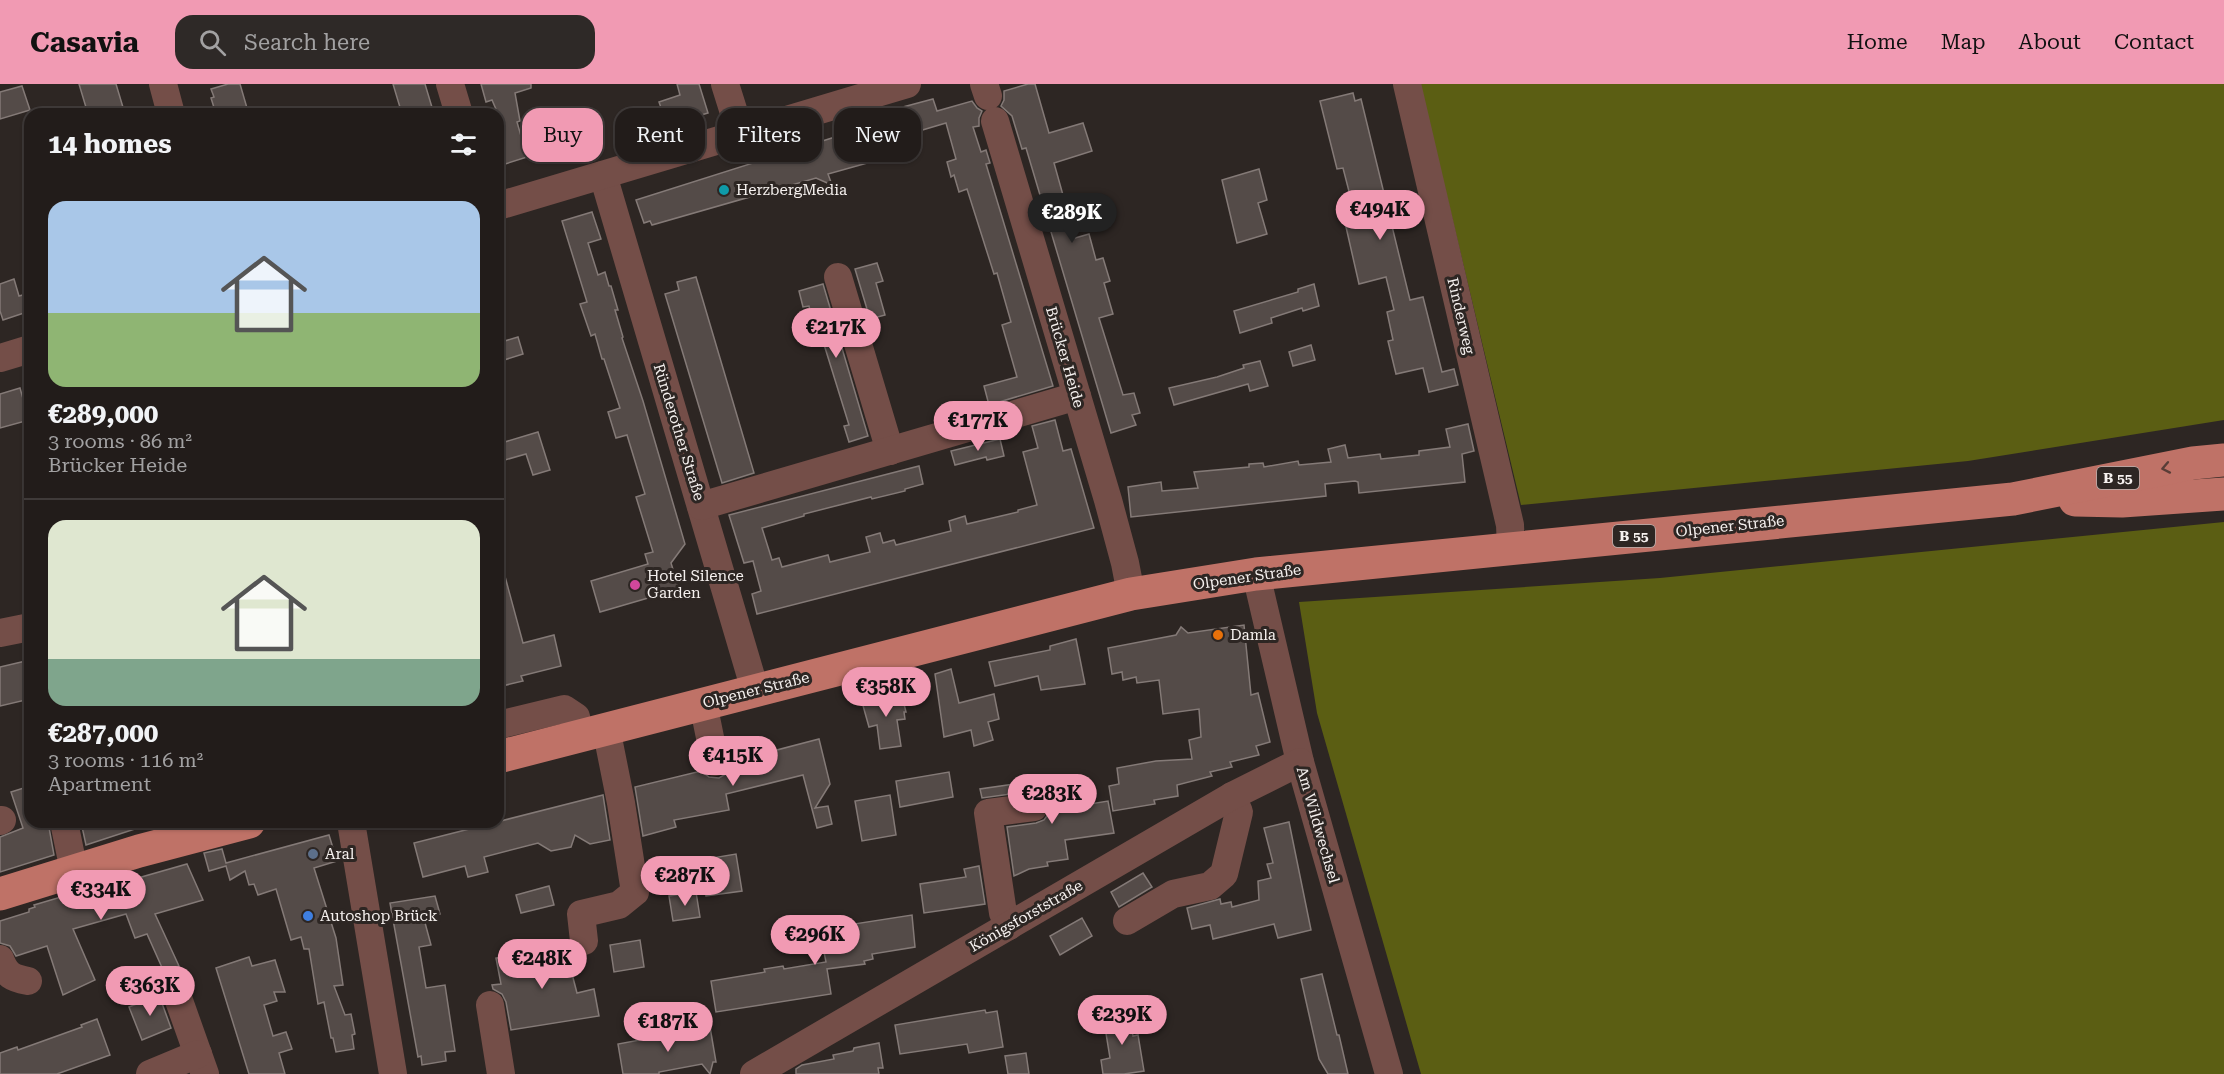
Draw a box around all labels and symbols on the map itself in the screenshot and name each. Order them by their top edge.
place label: HerzbergMedia [736,181,847,199]
marker: HerzbergMedia [717,183,731,197]
pin: €494K [1338,190,1422,241]
pin: €289K [1030,193,1114,244]
street label: Rinderweg [1443,276,1479,356]
street label: Brücker Heide [1042,304,1088,410]
pin: €217K [794,308,878,359]
street label: Ründerother Straße [650,361,708,503]
pin: €177K [936,401,1020,452]
one-way arrow [2162,461,2172,474]
road number: B 55 [2097,467,2139,489]
street label: Olpener Straße [1675,511,1785,541]
road number: B 55 [1613,525,1655,547]
street label: Olpener Straße [1192,560,1302,594]
place label: Hotel Silence Garden [647,567,744,602]
marker: Hotel Silence Garden [628,578,642,592]
place label: Damla [1230,626,1276,644]
marker: Damla [1211,628,1225,642]
pin: €358K [844,667,928,718]
street label: Olpener Straße [701,668,811,712]
pin: €415K [691,736,775,787]
street label: Am Wildwechsel [1293,765,1343,886]
pin: €283K [1010,774,1094,825]
place label: Aral [325,845,355,863]
marker: Aral [306,847,320,861]
pin: €287K [643,856,727,907]
pin: €334K [59,870,143,921]
street label: Königsforststraße [966,876,1086,956]
place label: Autoshop Brück [320,907,438,925]
marker: Autoshop Brück [301,909,315,923]
pin: €296K [773,915,857,966]
pin: €248K [500,939,584,990]
pin: €363K [108,966,192,1017]
pin: €239K [1080,995,1164,1046]
pin: €187K [626,1002,710,1053]

